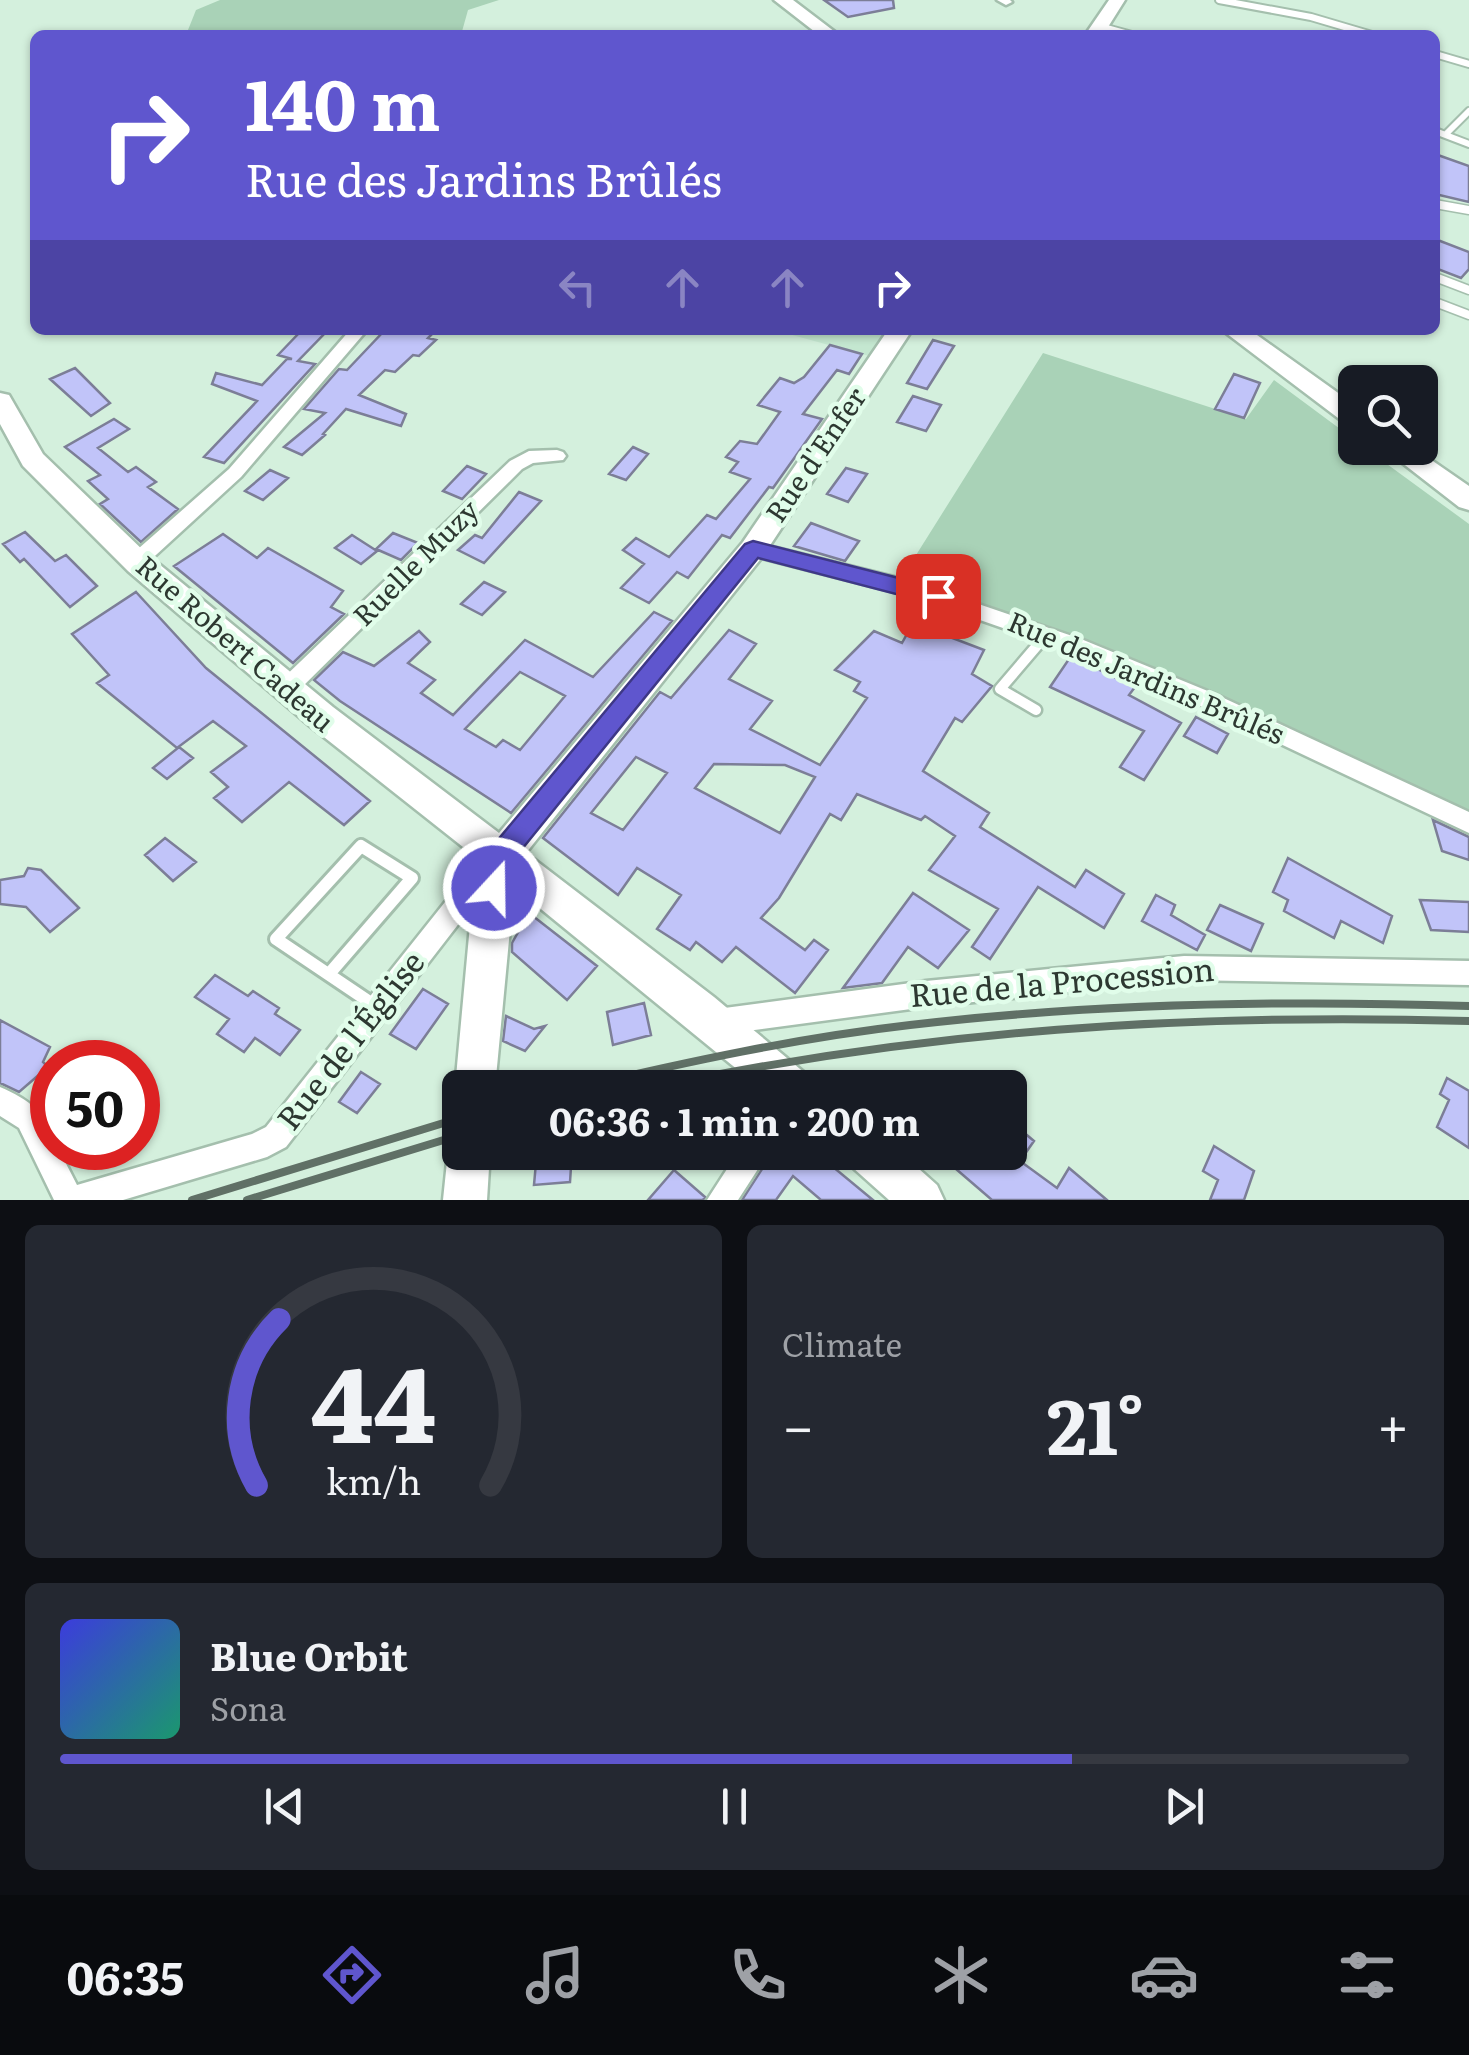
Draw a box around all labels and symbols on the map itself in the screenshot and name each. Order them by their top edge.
street label: Rue d'Enfer [754,377,876,530]
street label: Ruelle Muzy [342,488,488,634]
street label: Rue Robert Cadeau [128,544,345,741]
pin [896,554,981,639]
street label: Rue des Jardins Brûlés [1002,599,1292,753]
position arrow [442,836,546,940]
street label: Rue de l'Église [263,939,434,1139]
street label: Rue de la Procession [907,943,1216,1017]
speed limit sign: 50 [30,1040,160,1170]

